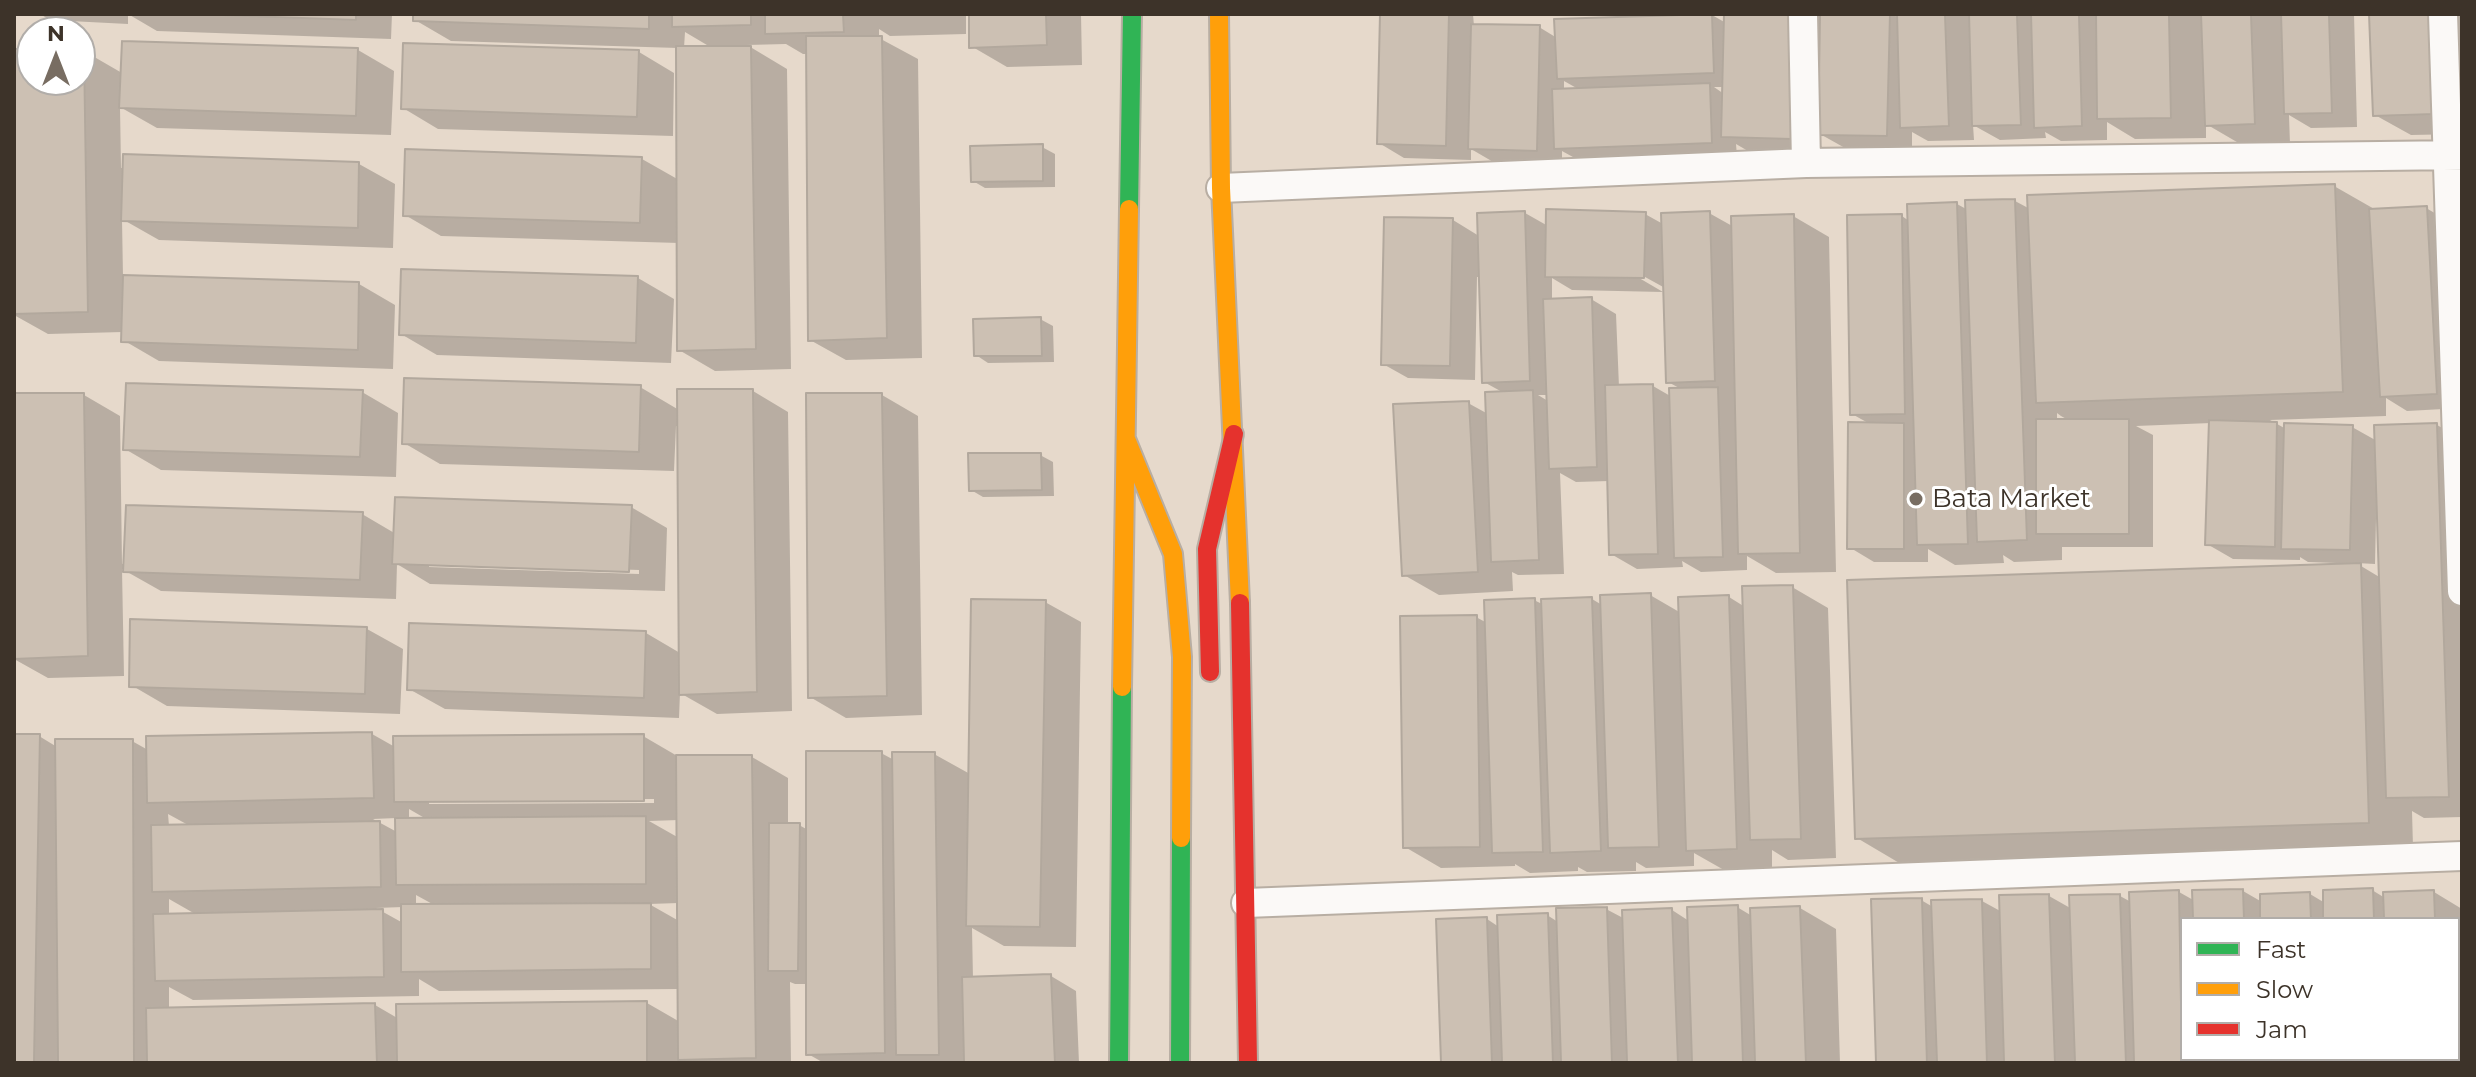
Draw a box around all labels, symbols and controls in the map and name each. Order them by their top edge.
north arrow [16,16,96,96]
text: N [47,20,65,47]
place label: Bata Market [1932,483,2091,515]
marker: Bata Market [1907,490,1925,508]
legend [2180,917,2460,1061]
text: Fast [2256,935,2306,964]
text: Slow [2256,975,2313,1004]
text: Jam [2256,1015,2308,1044]

